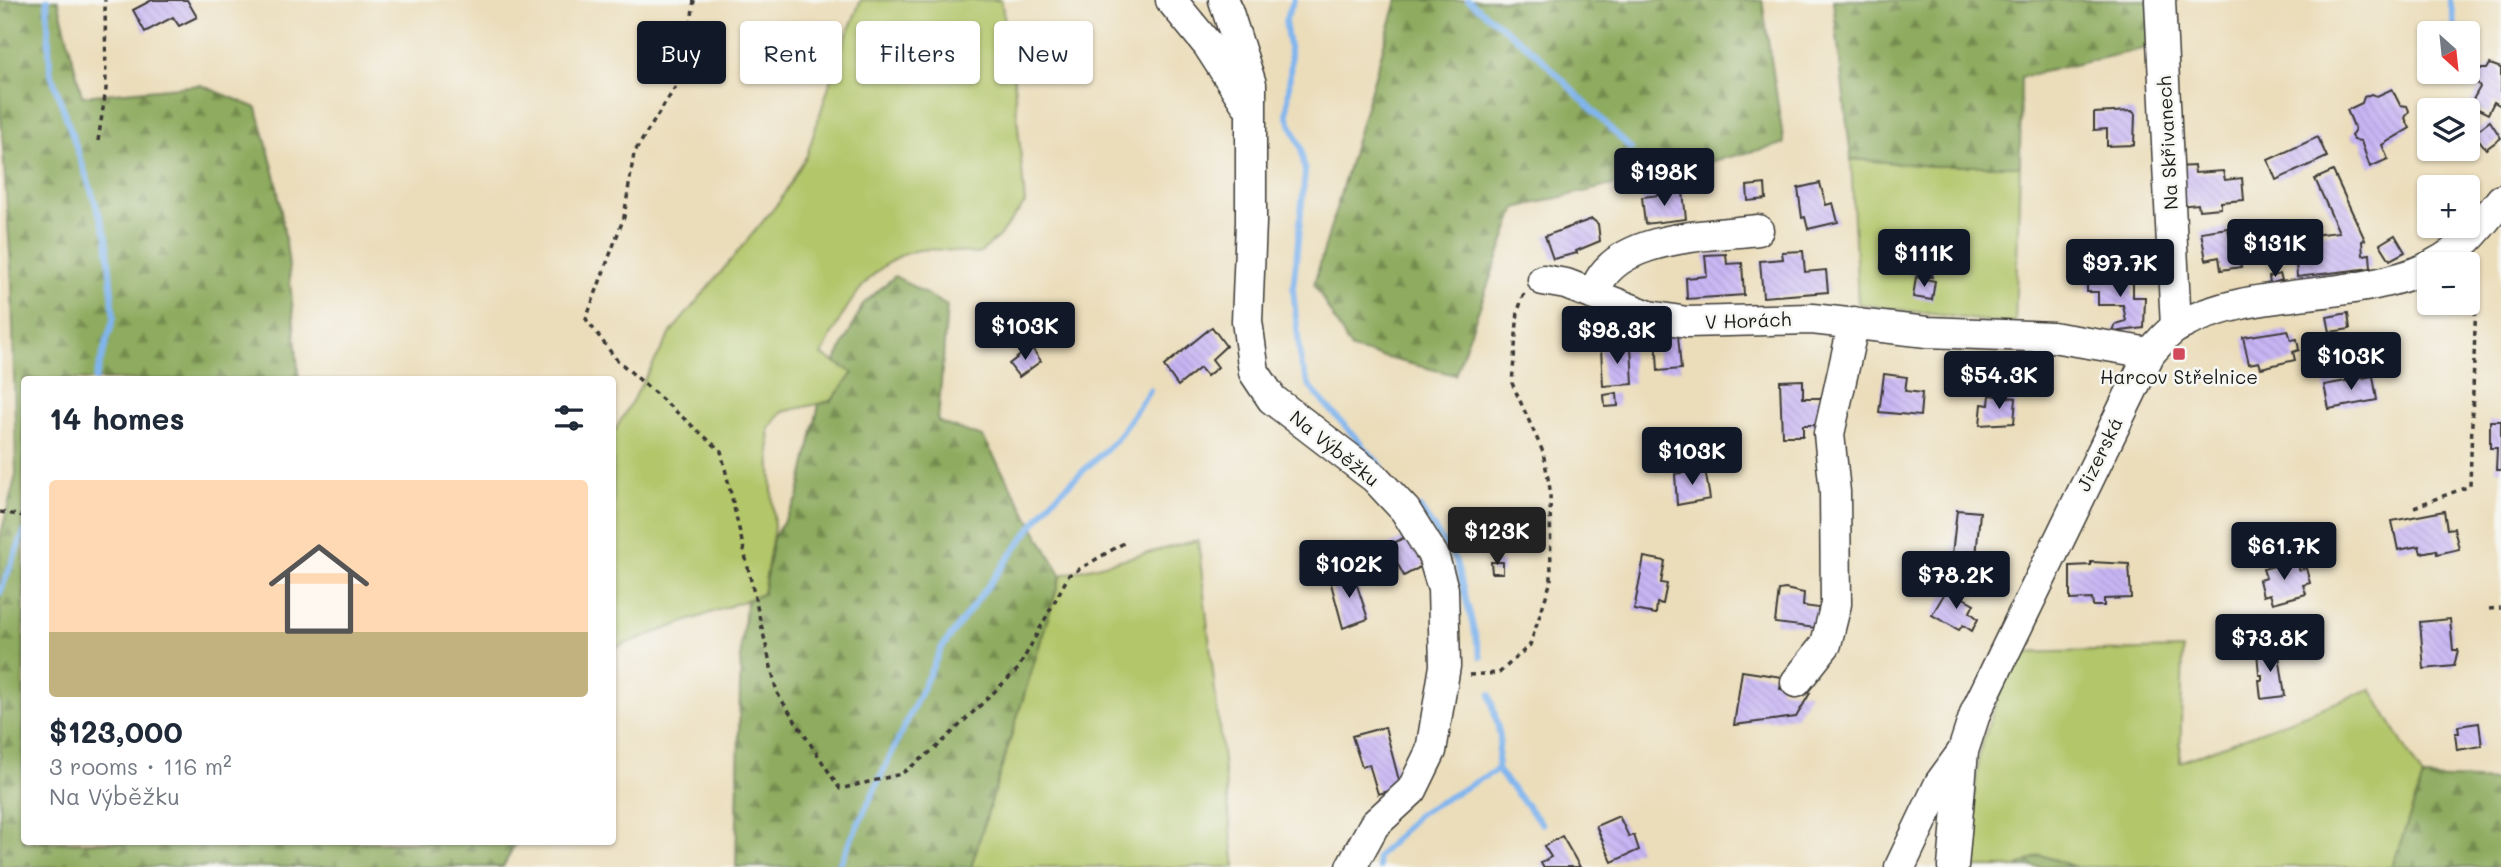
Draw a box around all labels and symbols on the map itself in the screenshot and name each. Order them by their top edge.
north arrow [2417,21,2480,84]
street label: Na Skřivanech [2151,75,2183,211]
pin: $198K [1615,148,1713,208]
pin: $131K [2226,219,2324,279]
pin: $111K [1875,230,1973,289]
pin: $97.7K [2063,240,2177,299]
pin: $103K [976,302,1074,362]
pin: $98.3K [1560,306,1674,366]
street label: V Horách [1704,306,1792,334]
pin: $103K [2302,332,2400,392]
marker: Harcov Střelnice [2171,346,2187,362]
pin: $54.3K [1942,352,2056,411]
place label: Harcov Střelnice [2100,364,2258,389]
street label: Na Výběžku [1285,404,1385,492]
street label: Jizerská [2070,413,2128,495]
pin: $103K [1643,428,1741,487]
pin: $123K [1448,508,1546,567]
pin: $61.7K [2227,522,2341,582]
pin: $102K [1300,540,1398,600]
pin: $78.2K [1899,552,2013,611]
pin: $73.8K [2213,614,2327,674]

